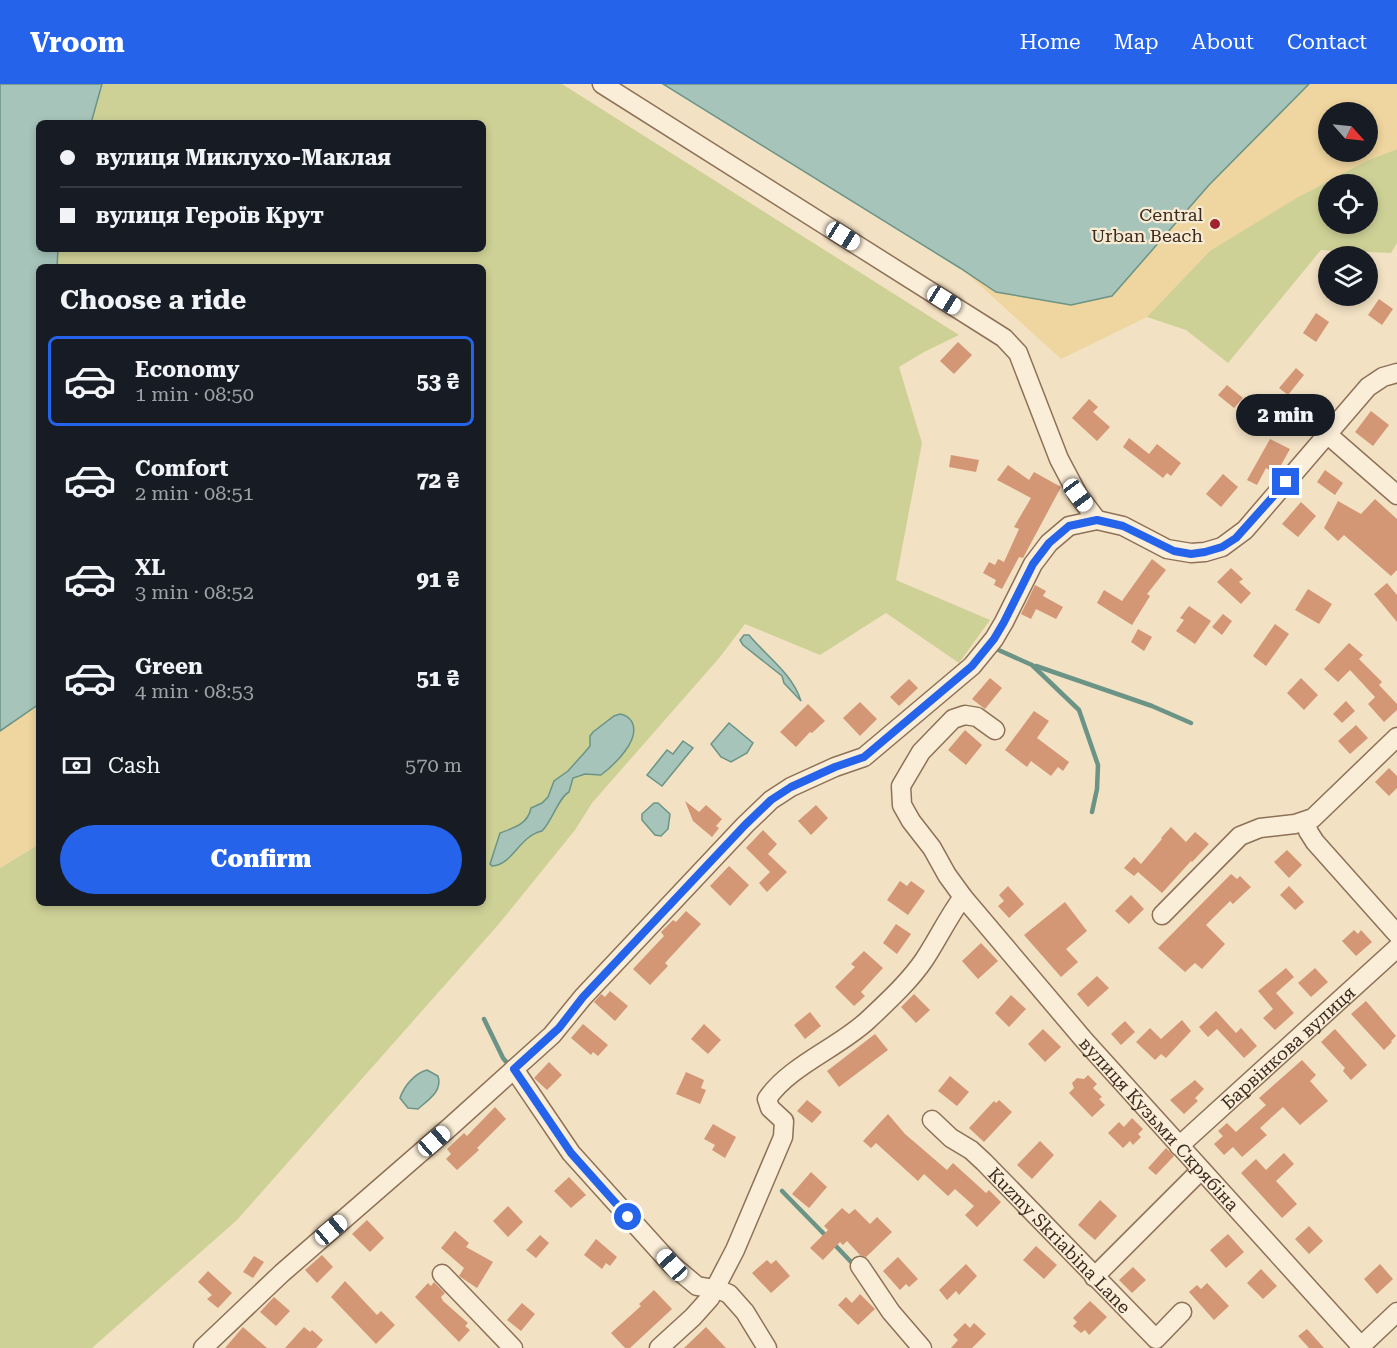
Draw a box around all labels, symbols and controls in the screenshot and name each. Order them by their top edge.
text: Vroom [30,26,125,59]
text: Home [1020,30,1081,54]
text: Map [1114,30,1159,54]
text: About [1192,30,1254,54]
text: Contact [1287,30,1367,54]
north arrow [1318,102,1378,162]
map controls [1318,102,1378,306]
text: вулиця Миклухо-Маклая [96,145,391,170]
button: locate [1318,174,1378,234]
text: вулиця Героїв Крут [96,203,324,228]
place label: Central Urban Beach [1091,204,1203,246]
marker: Central Urban Beach [1208,217,1222,231]
car [823,219,863,253]
button: layers [1318,246,1378,306]
car [924,283,964,317]
text: Choose a ride [60,284,246,316]
icon: car [63,354,117,408]
text: Economy [135,357,239,382]
text: 53 ₴ [416,369,459,394]
text: 1 min · 08:50 [135,382,254,406]
callout: 2 min [1236,395,1336,437]
text: 2 min [1257,403,1314,427]
icon: car [63,453,117,507]
text: Comfort [135,456,228,481]
text: 72 ₴ [416,468,459,493]
route end [1272,468,1299,495]
car [1060,475,1096,515]
text: 2 min · 08:51 [135,481,254,505]
icon: car [63,552,117,606]
text: XL [135,555,165,580]
text: 91 ₴ [416,567,459,592]
text: 3 min · 08:52 [135,580,254,604]
icon: car [63,651,117,705]
text: Green [135,654,203,679]
text: 51 ₴ [416,666,459,691]
text: 4 min · 08:53 [135,679,254,703]
icon: cash [60,749,93,782]
text: Cash [108,753,160,778]
text: 570 m [405,753,462,777]
button: Confirm [60,825,462,894]
street label: Барвінкова вулиця [1217,981,1359,1113]
street label: вулиця Кузьми Скрябіна [1076,1032,1244,1215]
car [415,1122,453,1160]
street label: Kuzmy Skriabina Lane [984,1163,1135,1317]
route start [614,1203,641,1230]
car [311,1212,351,1248]
car [653,1246,691,1284]

